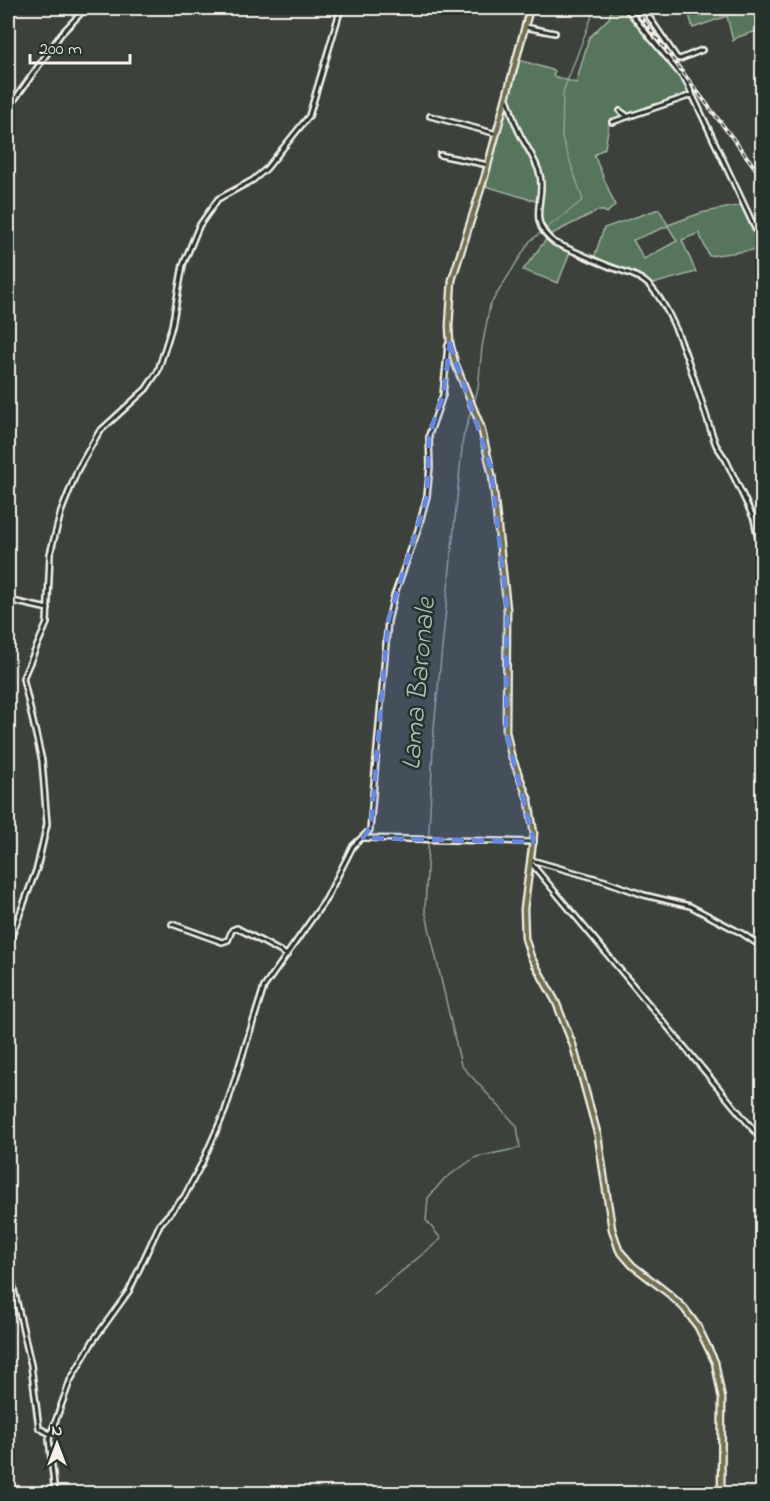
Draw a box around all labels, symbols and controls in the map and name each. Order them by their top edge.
scale bar [30,27,130,65]
text: 200 m [39,37,82,63]
water label: Lama Baronale [392,595,448,772]
north arrow [27,1414,87,1474]
text: N [52,1419,63,1443]

